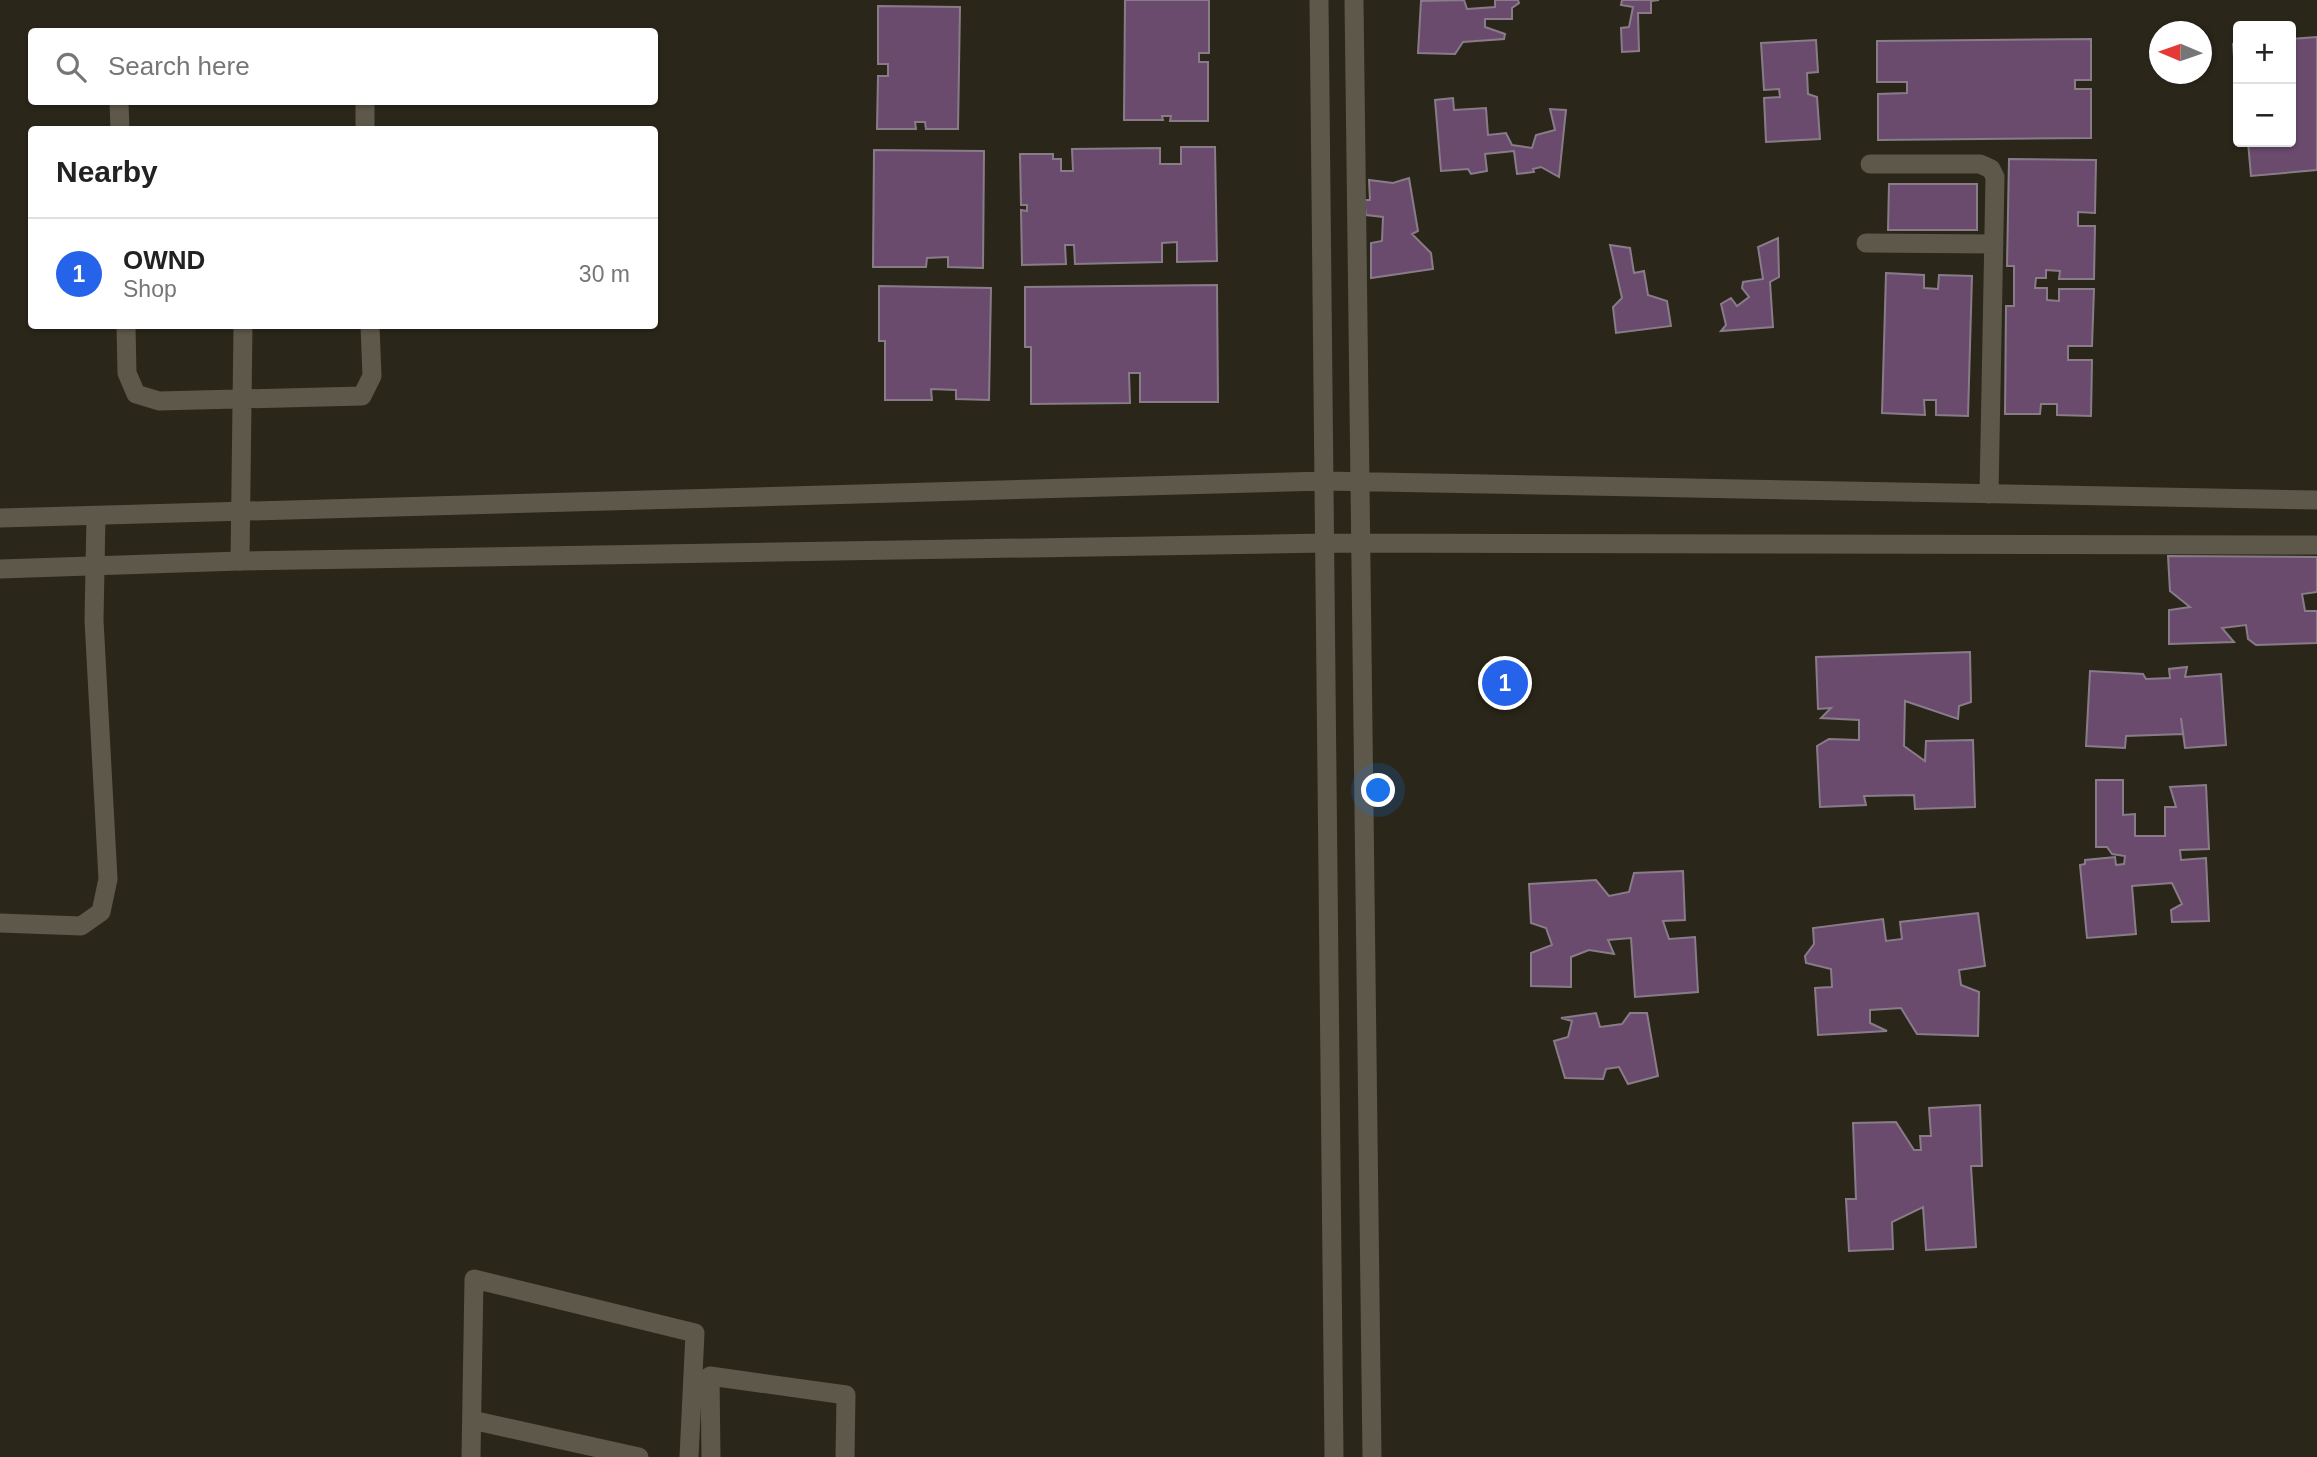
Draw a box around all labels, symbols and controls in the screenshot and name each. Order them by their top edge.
north arrow [2149,21,2212,84]
map controls [2233,21,2296,147]
button: + [2233,21,2296,84]
search box [28,28,658,105]
icon: search [52,48,90,86]
text: Search here [108,51,250,81]
button: − [2233,84,2296,147]
text: Nearby [56,155,158,188]
text: OWND [123,245,205,275]
text: 1 [73,261,85,287]
text: 30 m [579,261,630,287]
text: Shop [123,276,177,302]
pin: 1 [1482,657,1528,709]
your location [1361,773,1395,807]

